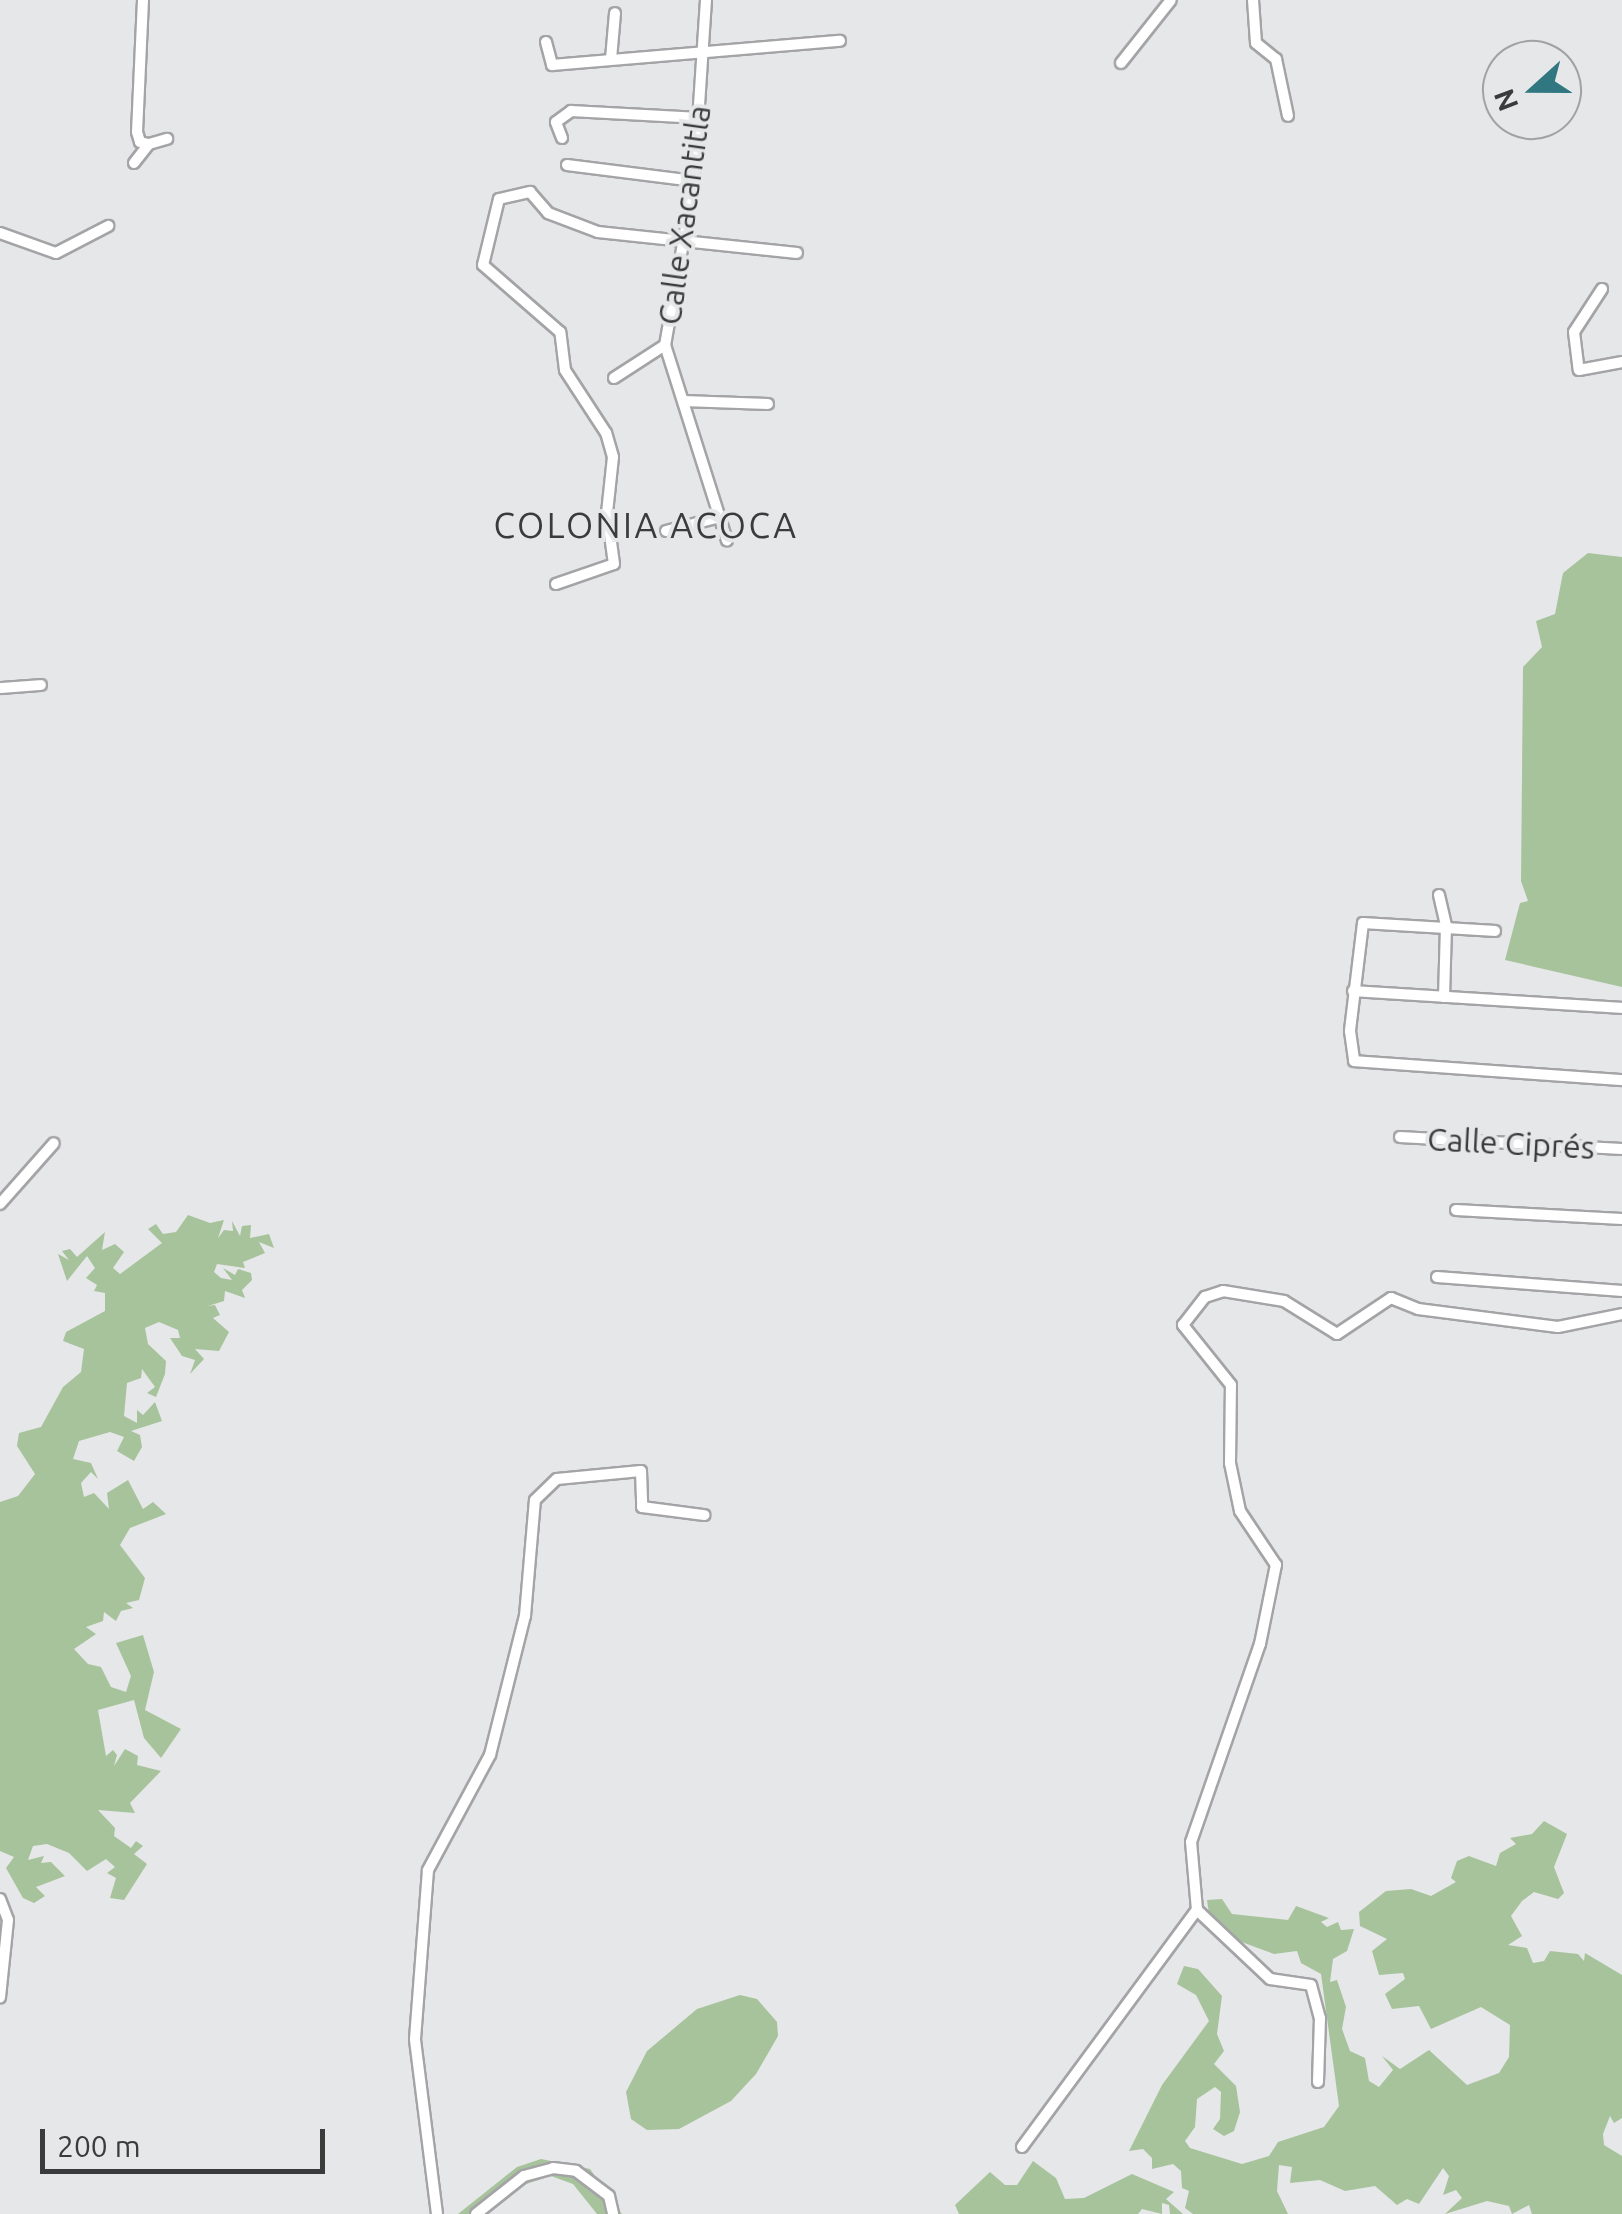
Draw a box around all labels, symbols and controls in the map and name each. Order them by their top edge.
north arrow [1482,40,1582,140]
text: N [1487,85,1524,116]
street label: Calle Xacantitla [650,103,718,327]
district label: COLONIA ACOCA [494,504,798,546]
street label: Calle Ciprés [1426,1119,1596,1167]
scale bar [45,2109,330,2171]
text: 200 m [57,2129,141,2163]

